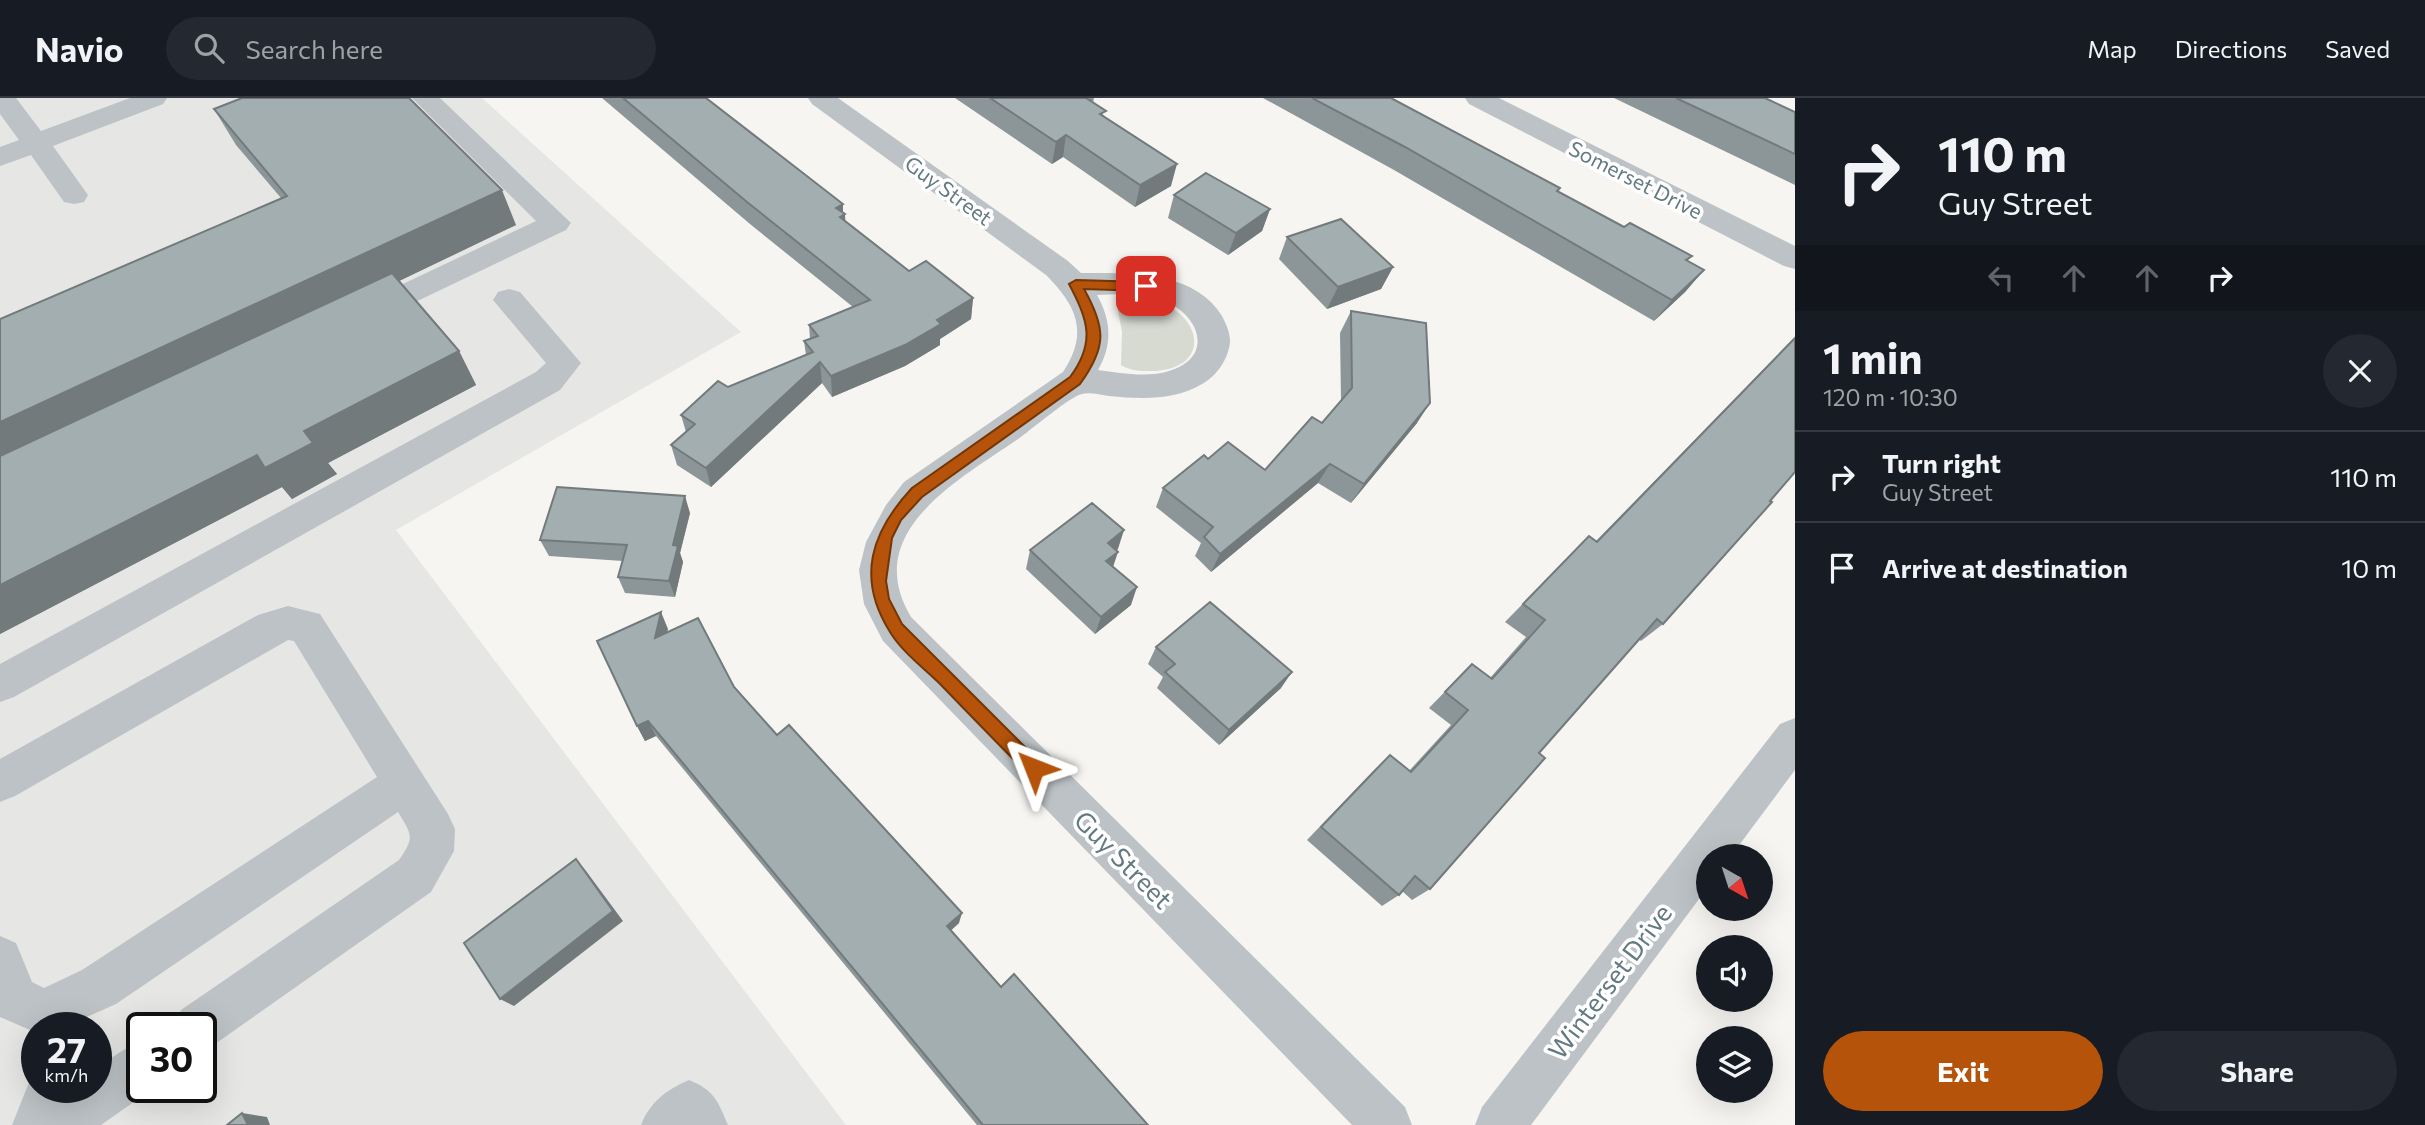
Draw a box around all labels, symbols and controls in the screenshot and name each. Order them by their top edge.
search box [166,17,656,80]
text: Navio [35,28,124,69]
icon: search [190,29,228,67]
text: Search here [246,33,383,64]
text: Map [2087,34,2137,63]
text: Directions [2175,34,2287,63]
text: Saved [2325,34,2390,63]
text: 110 m [1938,122,2067,182]
icon: right [1823,126,1914,217]
street label: Somerset Drive [1565,135,1707,223]
street label: Guy Street [901,150,997,230]
text: Guy Street [1938,182,2092,222]
pin [1116,256,1176,316]
icon: left [1982,259,2020,297]
icon: ahead [2055,259,2093,297]
icon: ahead [2128,259,2166,297]
icon: right [2201,259,2239,297]
icon: arrive [1127,267,1165,305]
text: 1 min [1823,331,1923,383]
button: close [2323,334,2397,408]
text: 120 m · 10:30 [1823,383,1958,411]
text: Turn right [1882,447,2001,478]
icon: right [1823,458,1861,496]
text: 110 m [2330,461,2397,492]
text: Guy Street [1882,478,1993,506]
icon: arrive [1823,549,1861,587]
text: Arrive at destination [1882,552,2128,583]
text: 10 m [2341,552,2397,583]
position arrow [997,731,1071,805]
street label: Guy Street [1069,804,1179,914]
north arrow [1696,844,1773,920]
map controls [1696,844,1773,1103]
street label: Winterset Drive [1541,897,1677,1065]
button: sound [1696,935,1773,1012]
speed limit sign: 30 [126,1012,217,1103]
button: layers [1696,1026,1773,1103]
text: 27 [47,1027,86,1070]
button: Exit [1823,1031,2103,1111]
button: Share [2117,1031,2397,1111]
text: km/h [45,1064,88,1086]

